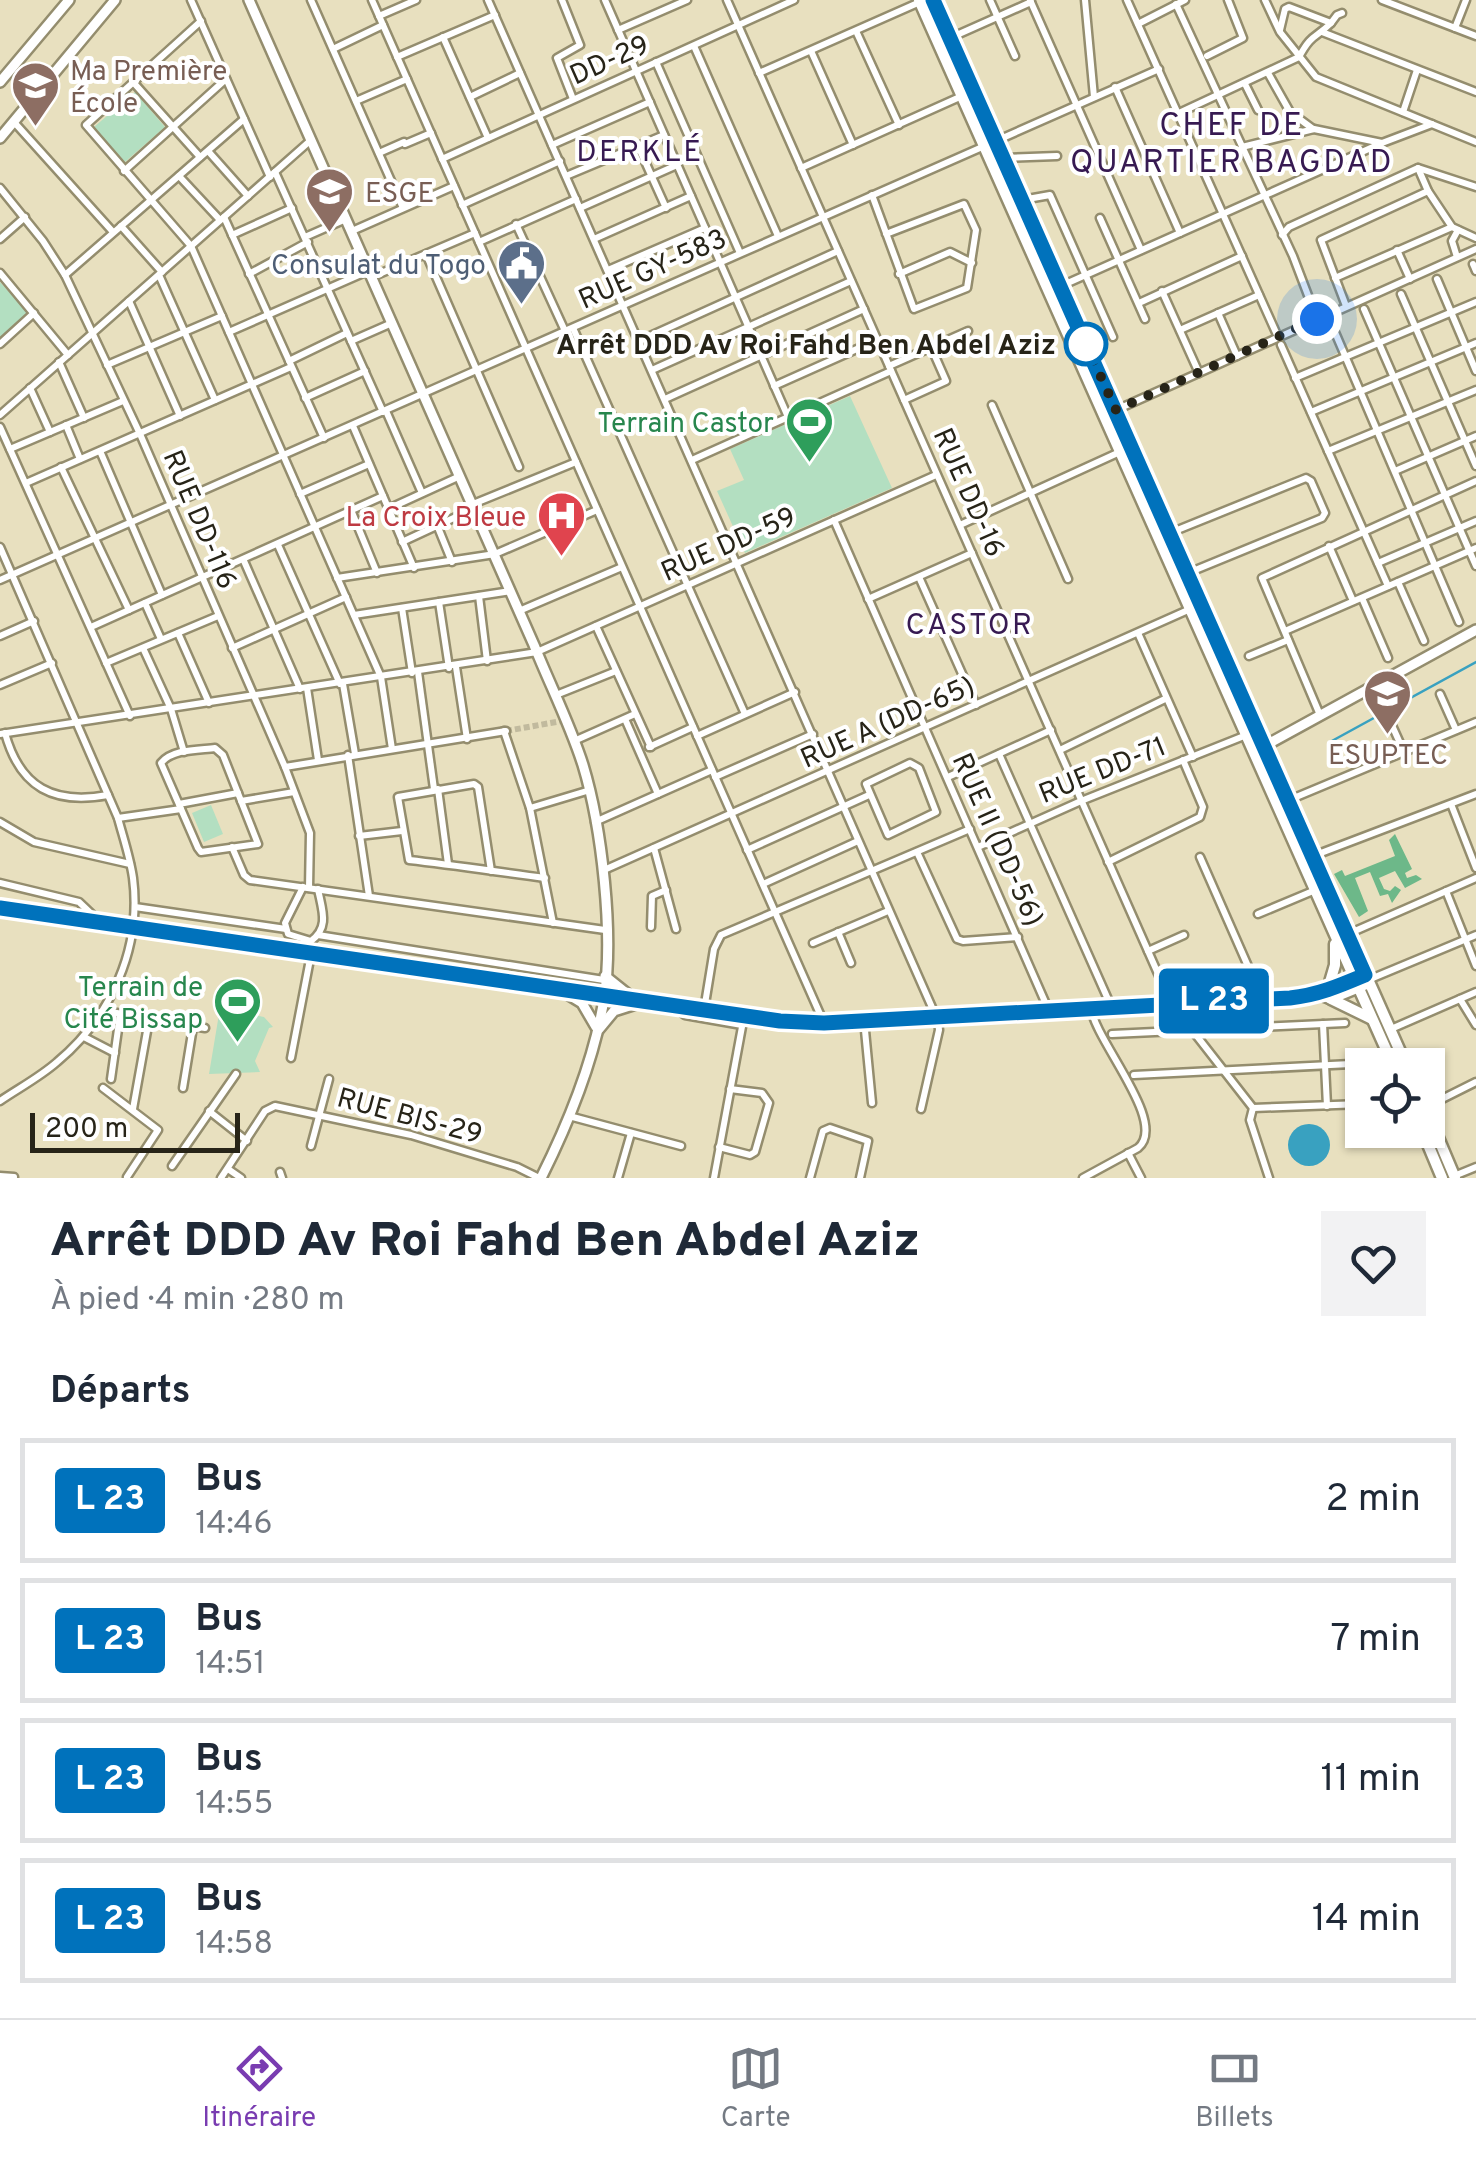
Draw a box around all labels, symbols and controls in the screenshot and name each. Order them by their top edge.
street label: DD-29 [565,28,655,95]
place label: Ma Première École [70,55,227,123]
school or university icon: Ma Première École [9,60,61,128]
district label: CHEF DE QUARTIER BAGDAD [1070,107,1394,184]
district label: DERKLÉ [576,133,704,172]
school or university icon: ESGE [304,166,356,234]
place label: ESGE [365,177,434,213]
street label: RUE GY-583 [574,222,733,319]
public building icon: Consulat du Togo [495,238,547,306]
place label: Consulat du Togo [271,249,486,285]
your location [1292,294,1342,344]
marker: Arrêt DDD Av Roi Fahd Ben Abdel Aziz [1065,323,1107,365]
place label: Arrêt DDD Av Roi Fahd Ben Abdel Aziz [556,329,1056,365]
sports icon: Terrain Castor [783,396,835,464]
place label: Terrain Castor [597,407,774,443]
street label: RUE DD-16 [923,423,1012,563]
street label: RUE DD-116 [153,445,244,595]
hospital icon: La Croix Bleue [535,490,587,558]
street label: RUE DD-59 [656,500,802,591]
place label: La Croix Bleue [345,501,526,537]
district label: CASTOR [906,608,1034,645]
school or university icon: ESUPTEC [1362,668,1414,736]
street label: RUE A (DD-65) [796,669,981,778]
street label: RUE DD-71 [1034,730,1172,814]
place label: ESUPTEC [1328,739,1448,775]
street label: RUE II (DD-56) [942,748,1051,932]
line badge: L 23 [1144,968,1284,1034]
place label: Terrain de Cité Bissap [63,971,203,1039]
sports icon: Terrain de Cité Bissap [212,976,264,1044]
text: L 23 [1179,979,1249,1023]
map controls [1345,1048,1445,1148]
button: locate [1345,1048,1445,1148]
street label: RUE BIS-29 [333,1081,486,1155]
scale bar [30,1108,240,1152]
text: 200 m [45,1112,128,1148]
button: heart [1321,1211,1426,1316]
text: Arrêt DDD Av Roi Fahd Ben Abdel Aziz [50,1213,920,1273]
text: À pied · 4 min · 280 m [50,1281,345,1321]
text: Départs [50,1368,190,1417]
text: Bus [195,1456,263,1505]
text: 2 min [1326,1476,1421,1525]
text: L 23 [75,1478,145,1522]
text: 14:46 [195,1505,273,1545]
text: Bus [195,1596,263,1645]
text: 7 min [1331,1616,1421,1665]
text: L 23 [75,1618,145,1662]
text: 14:51 [195,1645,265,1685]
text: Bus [195,1736,263,1785]
text: 11 min [1320,1756,1421,1805]
text: L 23 [75,1758,145,1802]
text: 14:55 [195,1785,273,1825]
text: Bus [195,1876,263,1925]
text: 14 min [1312,1896,1421,1945]
text: L 23 [75,1898,145,1942]
text: 14:58 [195,1925,273,1965]
tab: Itinéraire [202,2041,316,2137]
tab: Carte [721,2041,791,2137]
tab: Billets [1195,2041,1274,2137]

